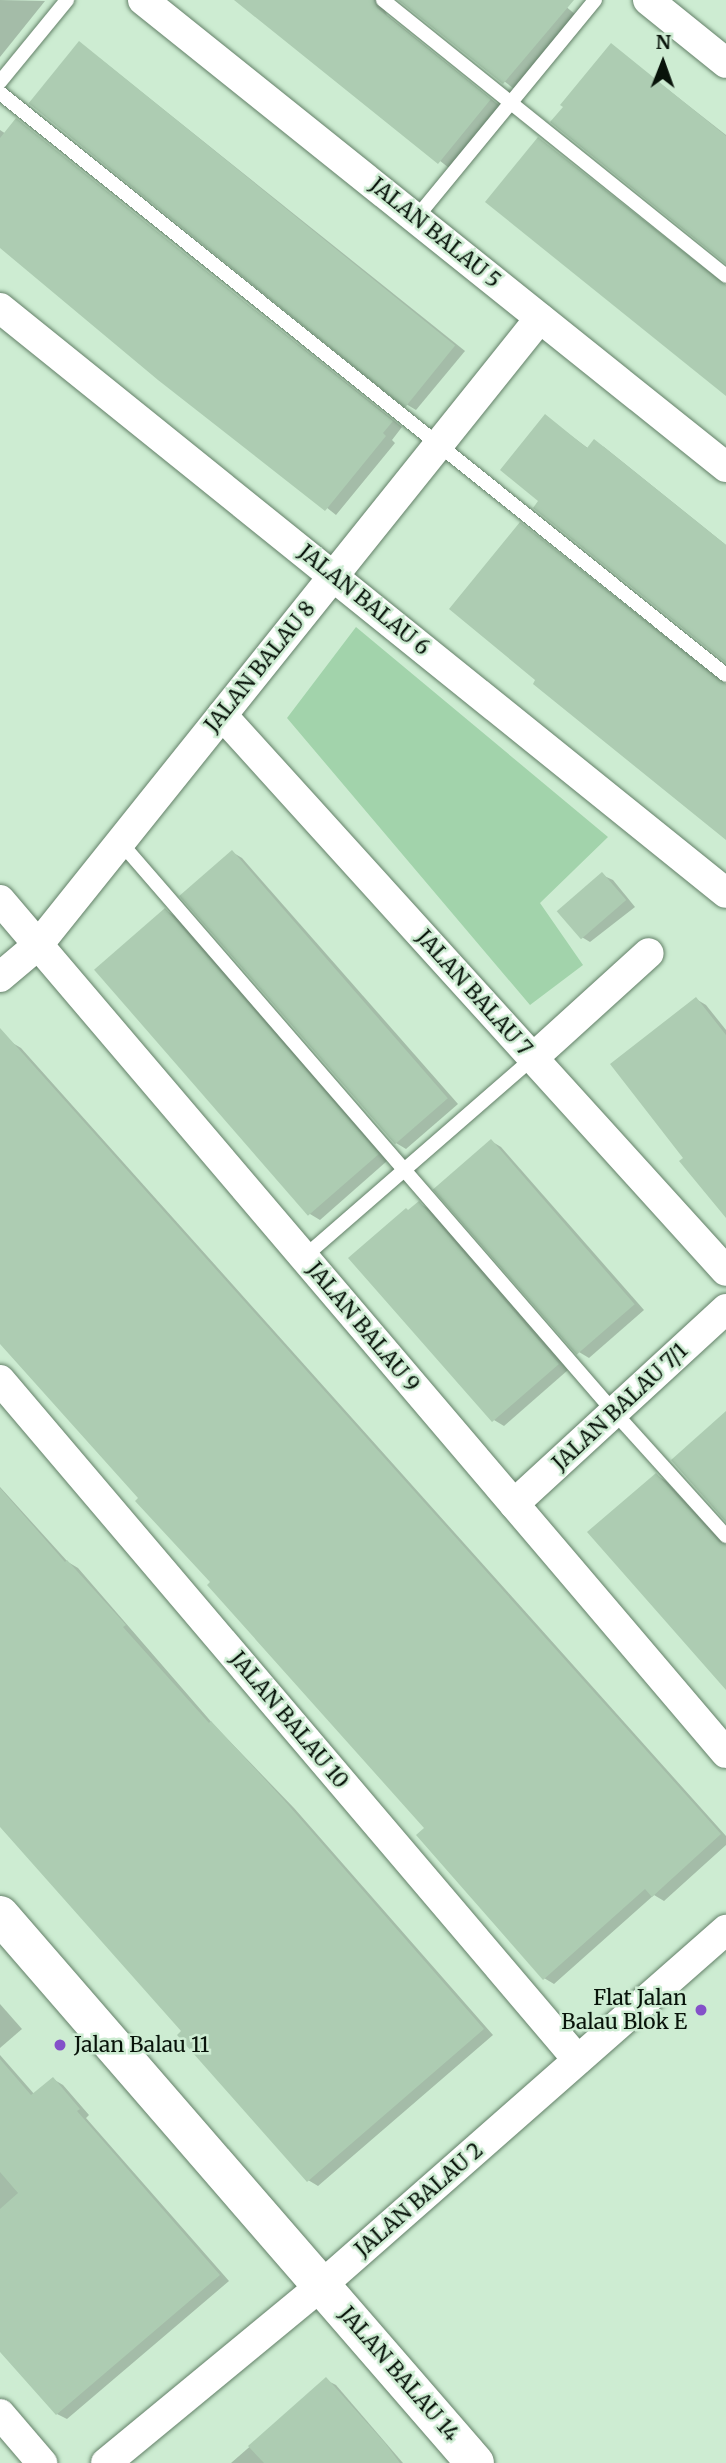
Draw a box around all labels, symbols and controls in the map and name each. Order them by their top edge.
north arrow [628,28,698,98]
text: N [656,30,671,54]
street label: JALAN BALAU 5 [365,173,505,293]
street label: JALAN BALAU 6 [293,539,435,661]
street label: JALAN BALAU 8 [200,597,320,737]
street label: JALAN BALAU 7 [411,925,537,1061]
street label: JALAN BALAU 9 [302,1257,424,1397]
street label: JALAN BALAU 7/1 [547,1338,693,1476]
street label: JALAN BALAU 10 [225,1647,353,1793]
place label: Flat Jalan Balau Blok E [561,1985,687,2035]
marker: Flat Jalan Balau Blok E [693,2002,709,2018]
place label: Jalan Balau 11 [74,2032,209,2058]
marker: Jalan Balau 11 [52,2037,68,2053]
street label: JALAN BALAU 2 [350,2138,488,2262]
street label: JALAN BALAU 14 [334,2302,464,2446]

